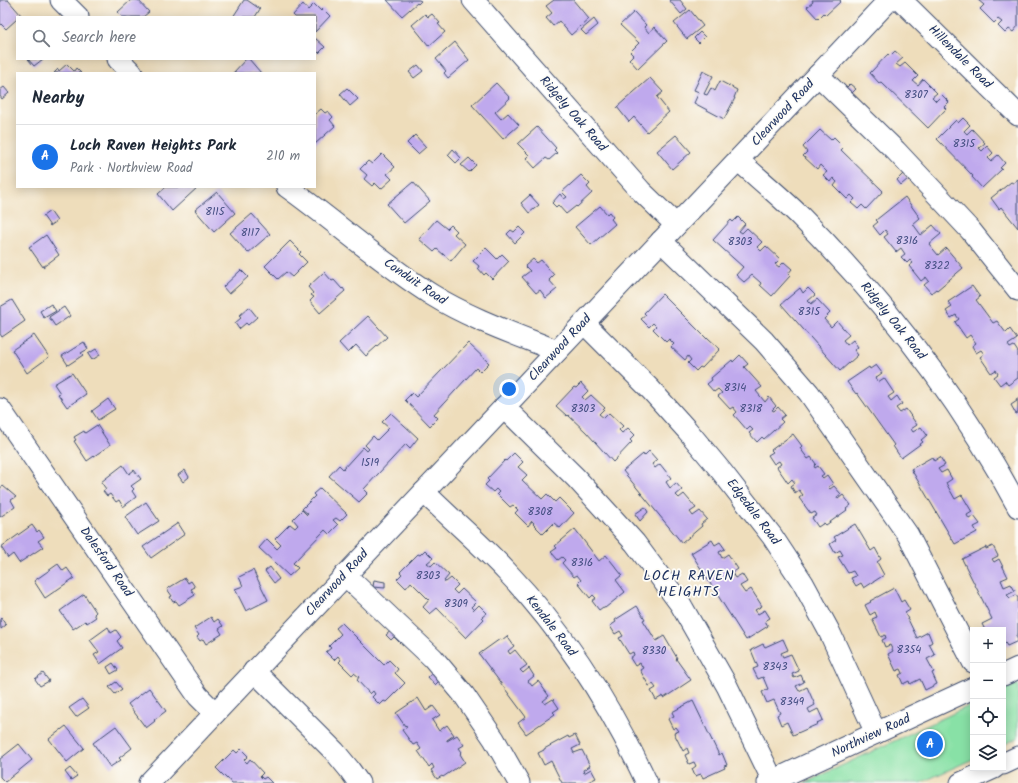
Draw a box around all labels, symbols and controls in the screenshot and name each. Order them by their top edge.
search box [16,16,316,60]
street label: Hillendale Road [923,20,997,94]
text: Search here [62,26,136,50]
icon: search [30,27,52,49]
street label: Ridgely Oak Road [534,71,612,157]
street label: Clearwood Road [746,74,820,151]
text: Nearby [32,85,84,112]
house number: 8307 [904,86,929,104]
text: Loch Raven Heights Park [70,134,236,158]
house number: 8315 [953,135,976,153]
text: A [41,146,49,167]
text: 210 m [266,146,300,167]
text: Park · Northview Road [70,158,193,179]
house number: 8115 [205,203,226,221]
house number: 8117 [241,224,260,242]
house number: 8316 [896,232,918,250]
house number: 8303 [728,233,752,251]
street label: Conduit Road [379,253,451,311]
house number: 8322 [924,257,950,275]
street label: Ridgely Oak Road [855,277,931,365]
house number: 8315 [798,303,821,321]
street label: Clearwood Road [523,309,597,386]
your location [499,379,519,399]
house number: 8314 [724,379,746,397]
house number: 8303 [571,400,595,418]
house number: 8318 [740,400,763,418]
house number: 1519 [361,454,380,472]
street label: Edgedale Road [721,474,785,550]
house number: 8308 [527,503,553,521]
street label: Dalesford Road [74,522,138,602]
street label: Clearwood Road [300,544,374,621]
house number: 8316 [571,554,593,572]
district label: LOCH RAVEN HEIGHTS [643,565,735,603]
house number: 8303 [416,567,440,585]
street label: Kendale Road [520,591,582,662]
house number: 8309 [444,595,469,613]
map controls [970,627,1006,771]
button: + [970,627,1006,663]
house number: 8354 [897,641,921,659]
house number: 8330 [642,642,667,660]
house number: 8343 [762,658,788,676]
button: − [970,663,1006,699]
house number: 8349 [780,693,805,711]
button: locate [970,699,1006,735]
street label: Northview Road [828,708,915,764]
pin: A [917,729,943,759]
button: layers [970,735,1006,771]

